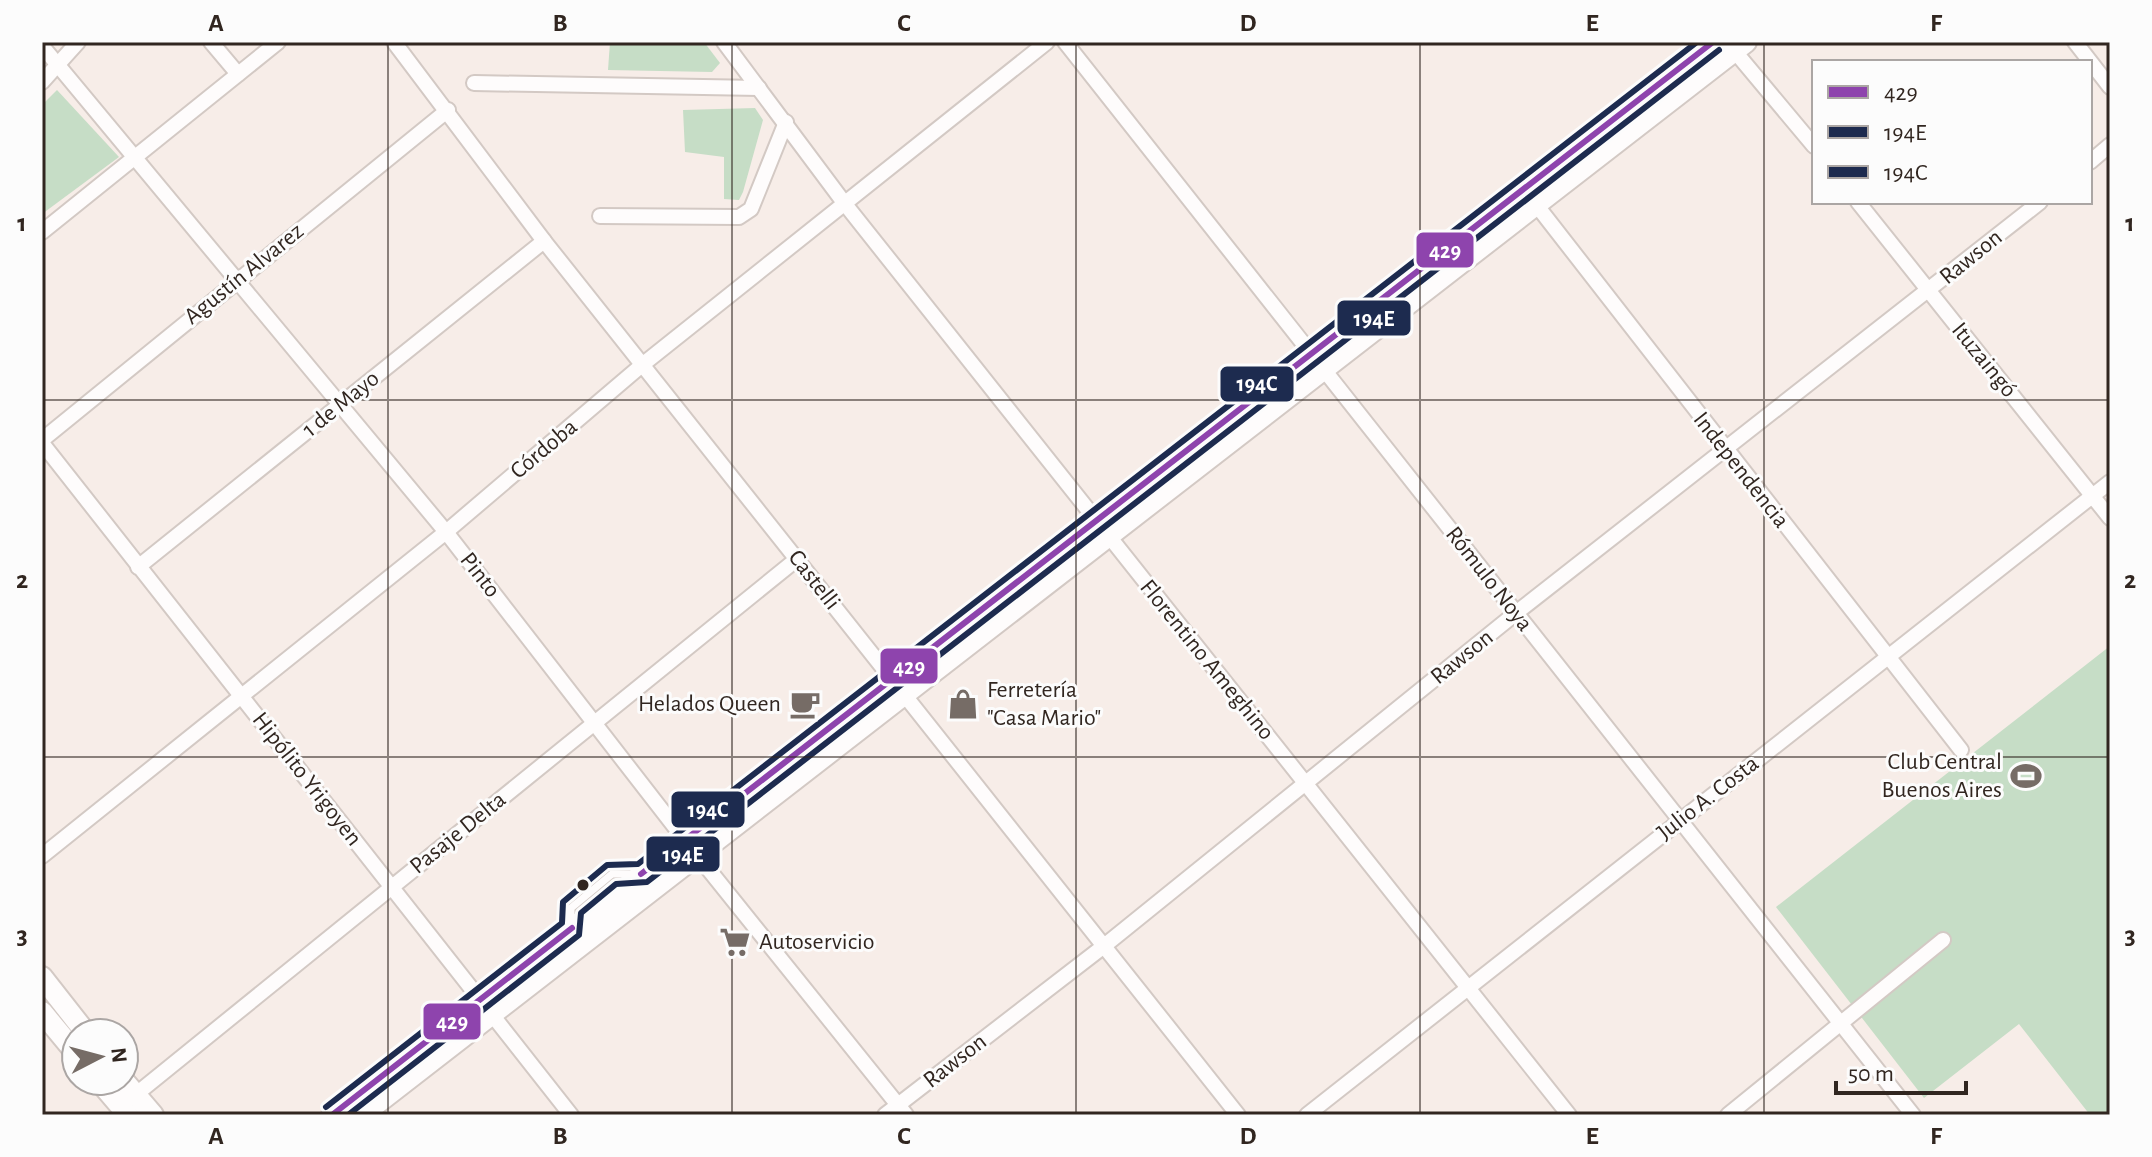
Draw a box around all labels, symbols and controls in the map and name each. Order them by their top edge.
text: A [208,10,224,36]
text: B [552,10,568,36]
text: C [897,10,911,36]
text: D [1239,10,1257,36]
text: E [1585,10,1599,36]
text: F [1930,10,1943,36]
legend [1812,60,2092,204]
text: 429 [1884,81,1918,105]
text: 194E [1884,121,1927,145]
text: 194C [1884,161,1928,185]
text: 1 [17,210,27,236]
text: 1 [2125,210,2135,236]
street label: Agustín Alvarez [180,219,308,329]
street label: Rawson [1935,225,2007,289]
line badge: 429 [1415,231,1475,269]
text: 429 [1429,240,1461,262]
line badge: 194E [1336,299,1412,337]
text: 194E [1354,308,1394,330]
street label: Ituzaingó [1947,318,2021,402]
line badge: 194C [1219,365,1295,403]
street label: 1 de Mayo [298,366,384,442]
text: 194C [1237,373,1278,395]
street label: Independencia [1689,408,1793,532]
street label: Córdoba [506,414,582,484]
street label: Rómulo Noya [1441,522,1537,636]
street label: Castelli [783,546,845,614]
street label: Pinto [455,548,505,602]
text: 2 [16,567,28,593]
text: 2 [2124,567,2136,593]
street label: Florentino Ameghino [1135,575,1279,745]
street label: Rawson [1426,625,1498,689]
line badge: 429 [879,647,939,685]
text: 429 [893,656,925,678]
place label: Ferretería "Casa Mario" [987,678,1101,730]
cafe icon: Helados Queen [788,687,822,721]
shop icon: Ferretería "Casa Mario" [946,687,980,721]
place label: Helados Queen [638,692,781,716]
street label: Hipólito Yrigoyen [248,708,366,850]
place label: Club Central Buenos Aires [1881,750,2002,802]
street label: Julio A. Costa [1653,751,1763,845]
sports icon: Club Central Buenos Aires [2009,759,2043,793]
street label: Pasaje Delta [406,787,510,879]
line badge: 194C [670,790,746,829]
text: 194C [688,799,729,821]
line badge: 194E [645,835,721,873]
text: 194E [663,844,703,866]
unlabelled marker [575,877,591,893]
text: 3 [16,923,28,949]
text: 3 [2124,923,2136,949]
supermarket icon: Autoservicio [718,925,752,959]
place label: Autoservicio [759,930,875,954]
line badge: 429 [422,1002,482,1041]
text: 429 [436,1011,468,1033]
north arrow [60,1017,140,1097]
street label: Rawson [919,1029,991,1093]
scale bar [1836,1045,1966,1095]
text: N [107,1046,131,1064]
text: 50 m [1848,1062,1894,1086]
text: A [208,1123,224,1149]
text: B [552,1123,568,1149]
text: C [897,1123,911,1149]
text: D [1239,1123,1257,1149]
text: E [1585,1123,1599,1149]
text: F [1930,1123,1943,1149]

